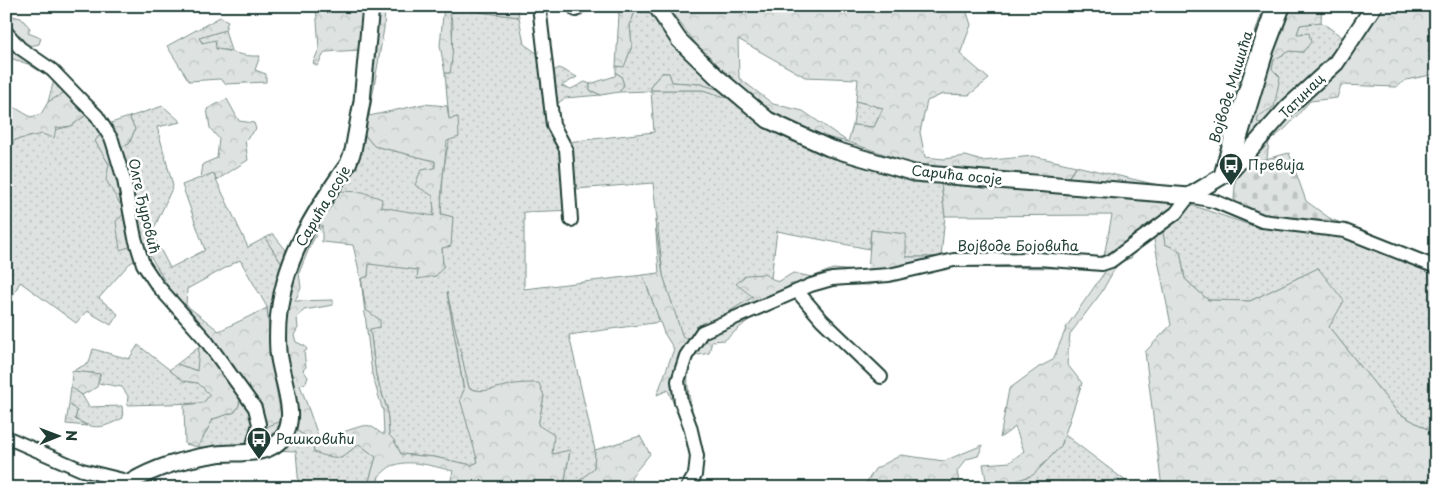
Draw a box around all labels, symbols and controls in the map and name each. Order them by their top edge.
street label: Војводе Мишића [1203,28,1258,146]
street label: Татинац [1274,68,1329,123]
bus stop icon: Превија [1218,152,1244,186]
place label: Превија [1248,154,1304,175]
street label: Олге Ђуровић [123,156,166,256]
street label: Сарића осоје [911,159,1004,190]
street label: Сарића осоје [290,161,355,250]
street label: Војводе Бојовића [957,235,1079,256]
north arrow [32,412,82,462]
bus stop icon: Рашковићи [246,426,272,460]
place label: Рашковићи [276,428,355,449]
text: N [61,430,82,441]

